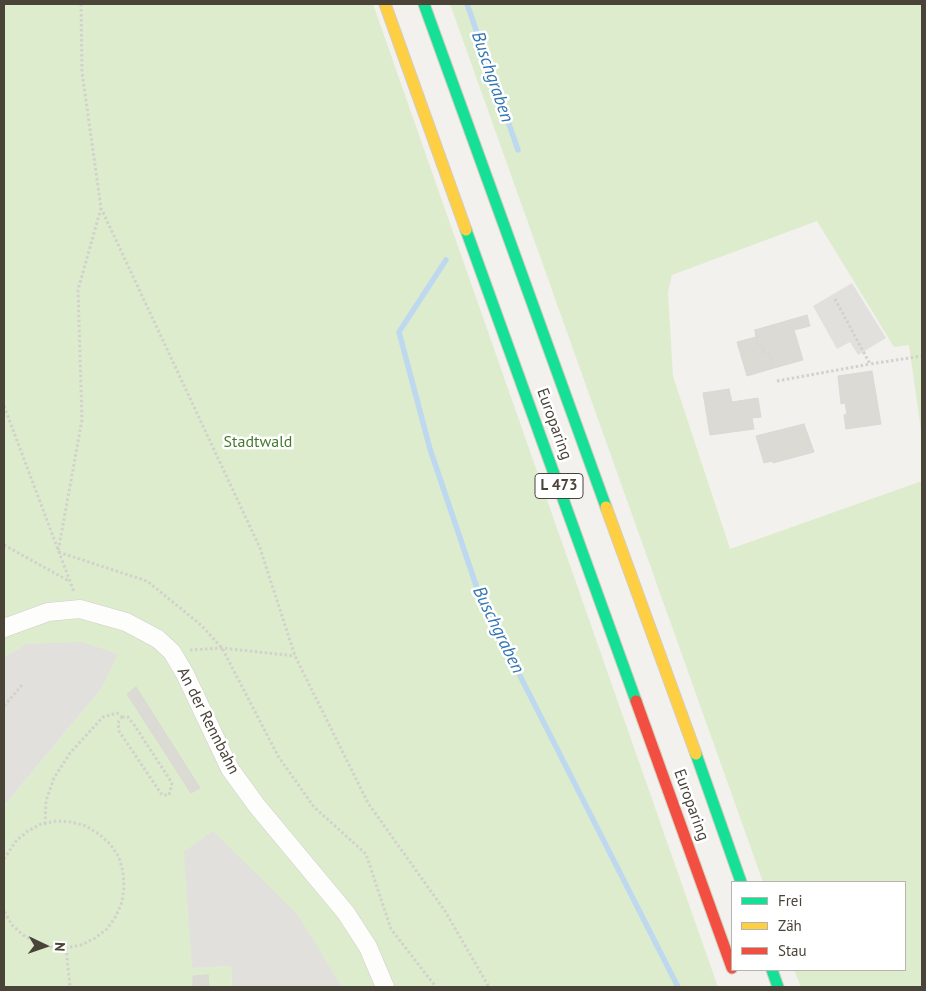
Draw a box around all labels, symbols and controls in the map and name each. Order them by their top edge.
water label: Buschgraben [466,29,518,125]
street label: Europaring [532,386,576,462]
park label: Stadtwald [224,432,292,452]
road number: L 473 [535,474,583,498]
water label: Buschgraben [468,583,528,677]
street label: An der Rennbahn [173,664,243,778]
street label: Europaring [669,767,713,843]
legend [731,881,906,971]
text: Frei [778,891,803,910]
text: Zäh [778,916,802,935]
north arrow [20,921,70,971]
text: Stau [778,941,807,960]
text: N [51,942,69,952]

